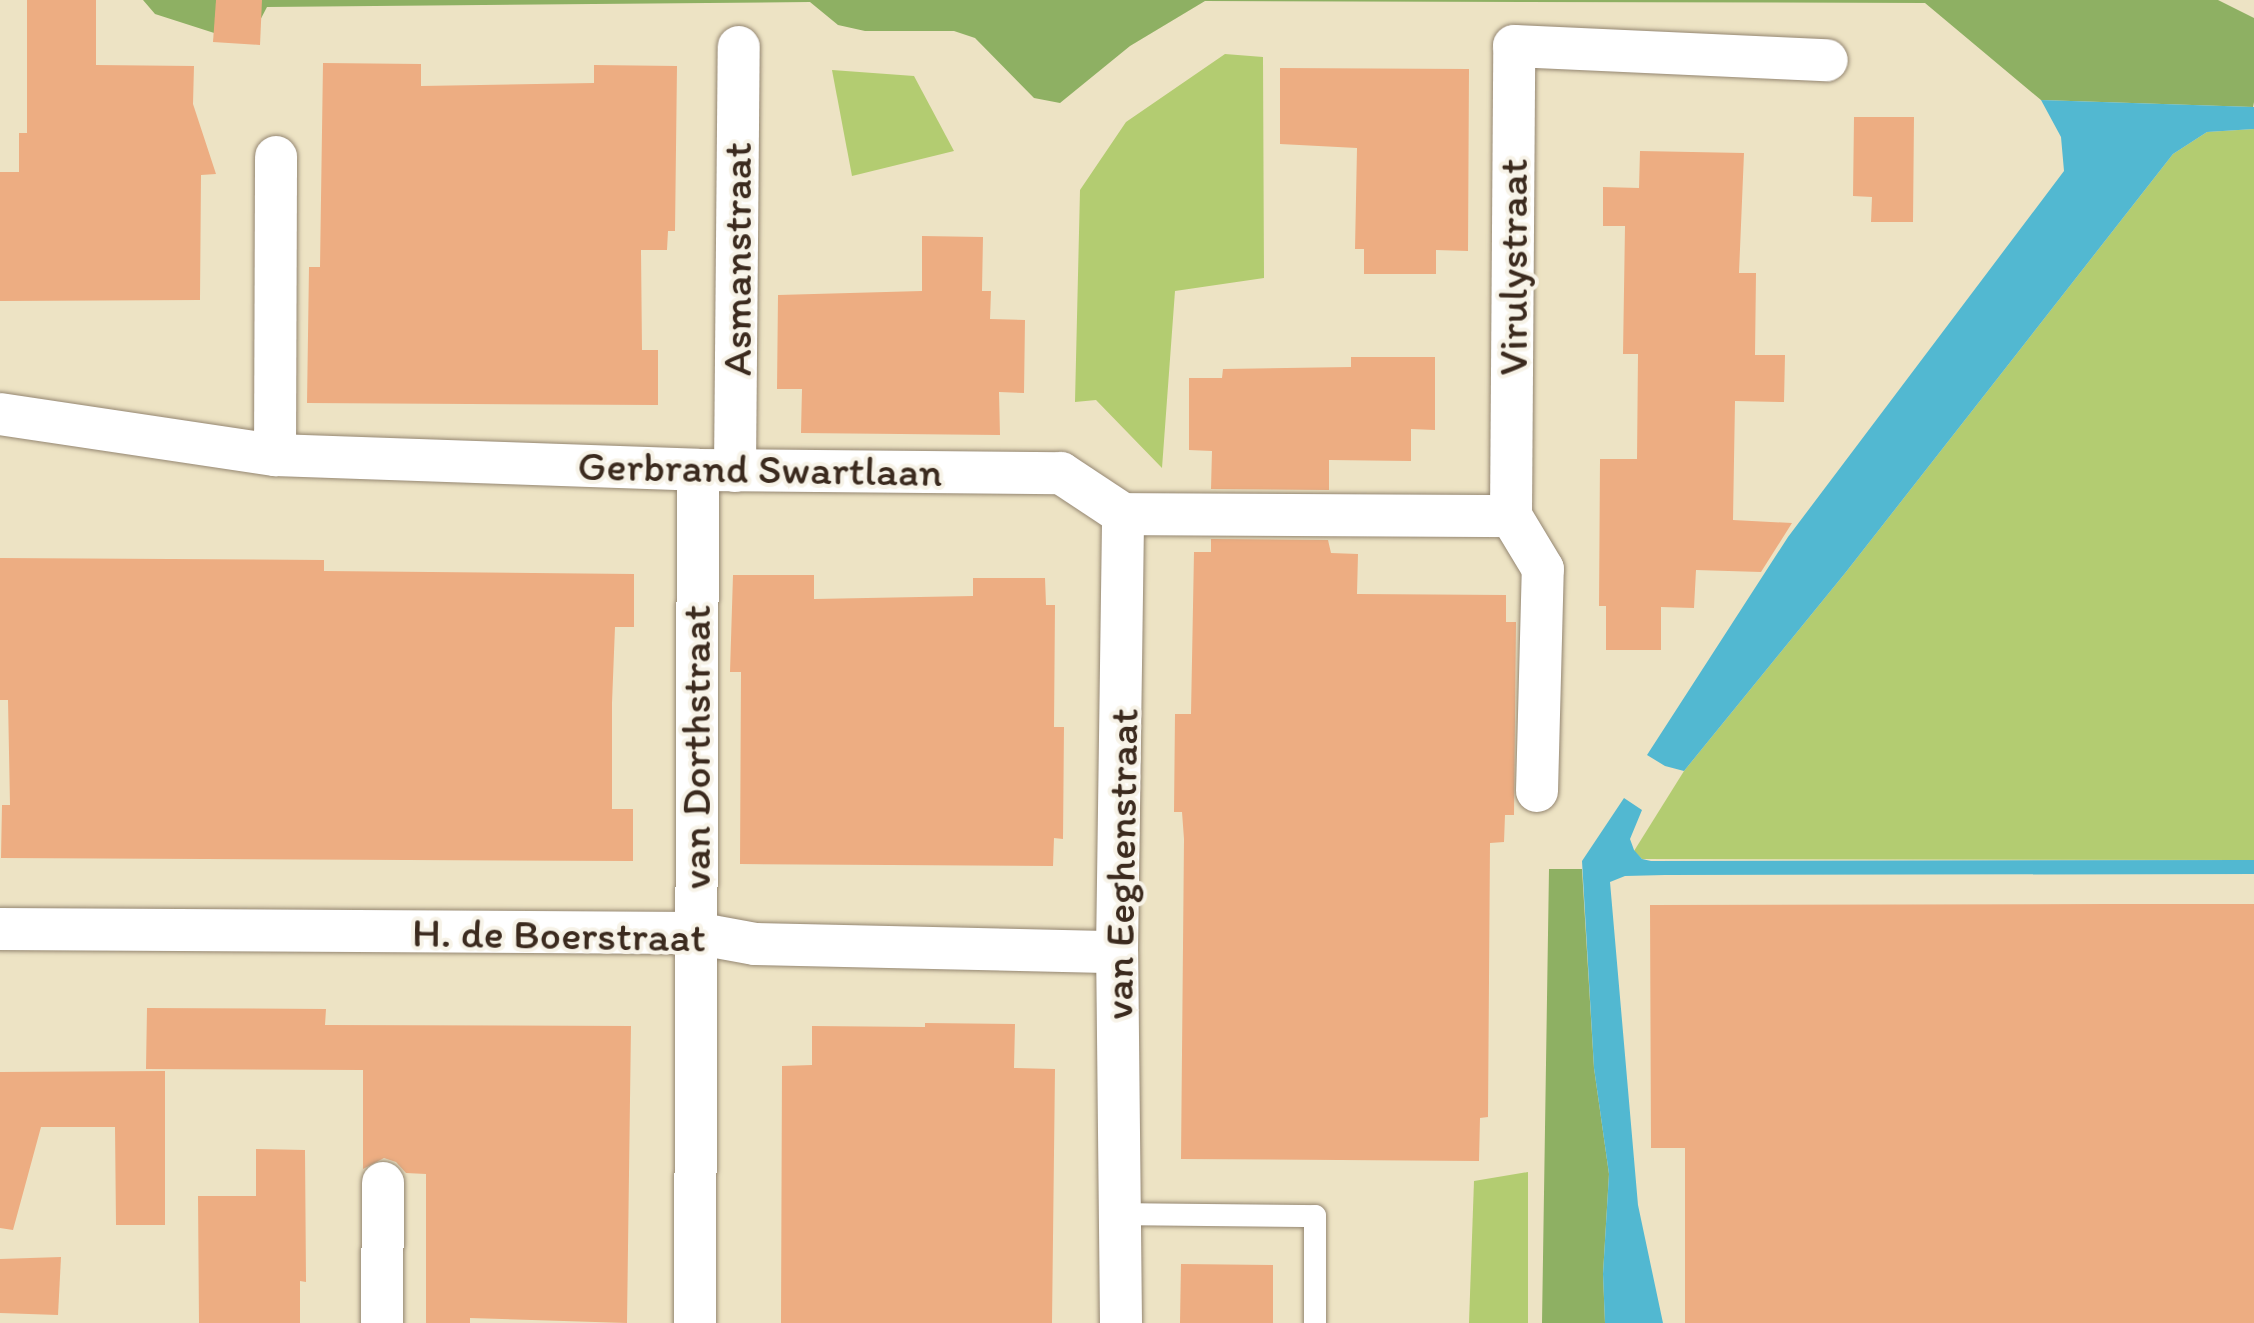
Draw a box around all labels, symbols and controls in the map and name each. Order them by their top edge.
street label: Asmanstraat [712,142,762,376]
street label: Virulystraat [1488,158,1538,376]
street label: Gerbrand Swartlaan [578,441,942,497]
street label: van Dorthstraat [671,604,721,890]
street label: van Eeghenstraat [1093,707,1149,1021]
street label: H. de Boerstraat [410,907,708,963]

